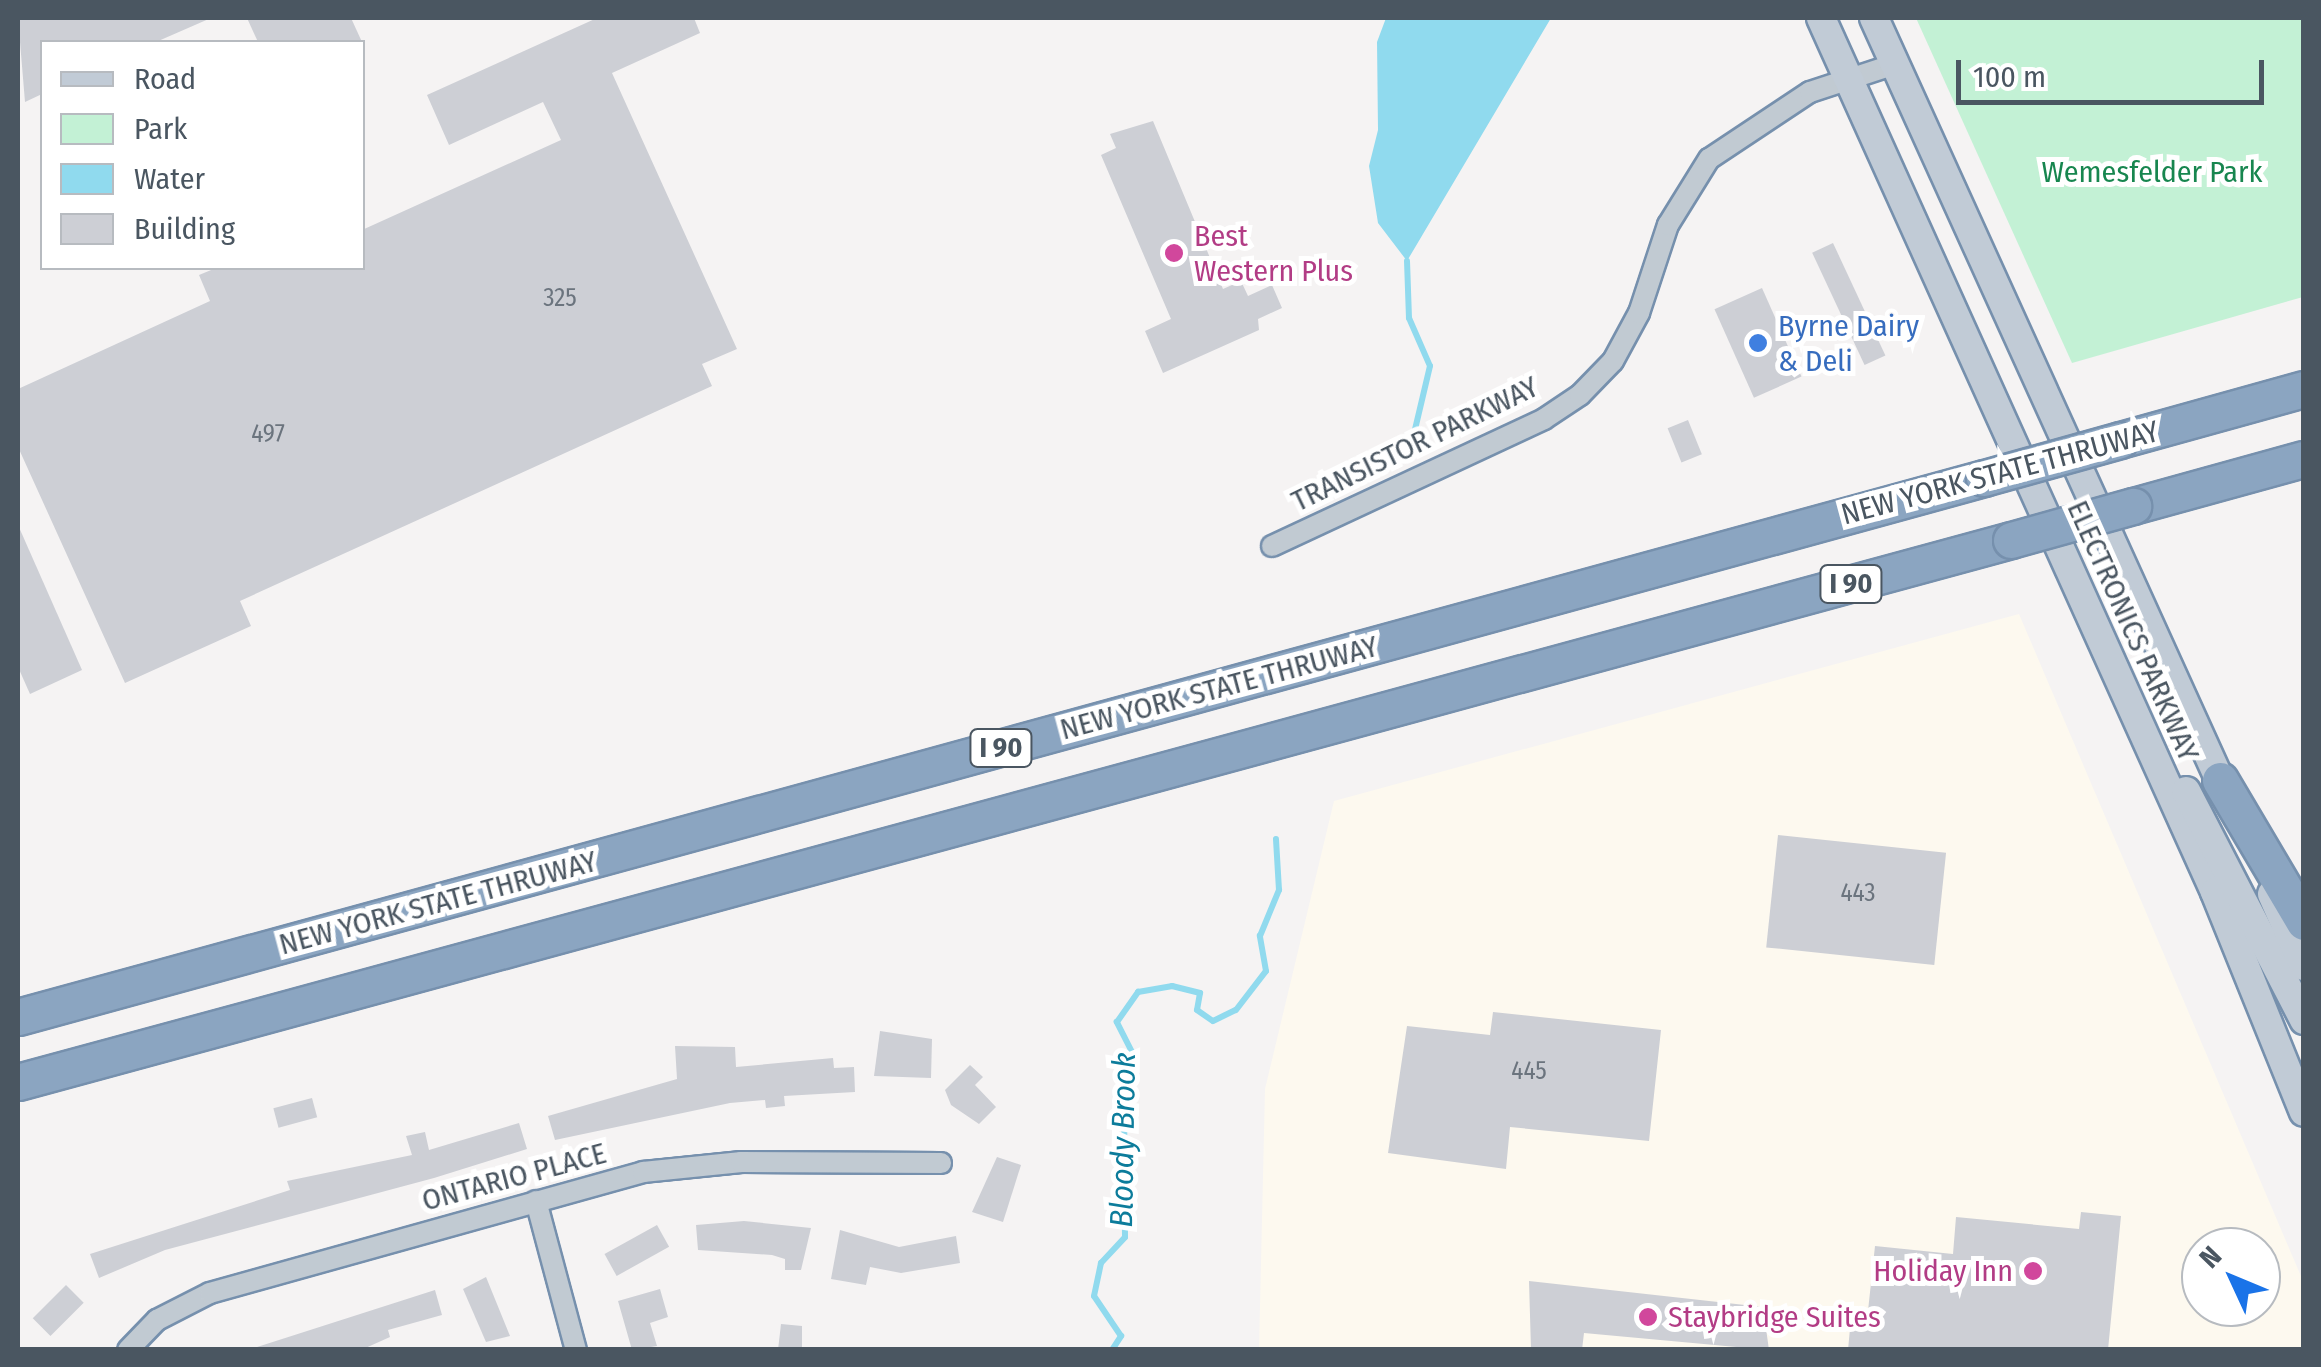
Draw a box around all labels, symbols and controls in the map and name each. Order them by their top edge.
legend [40,40,365,270]
scale bar [1961,40,2268,102]
text: 100 m [1973,59,2046,95]
text: Road [134,61,196,97]
text: Park [134,111,187,147]
park label: Wemesfelder Park [2042,154,2262,190]
text: Water [134,161,205,197]
text: Building [134,211,235,247]
place label: Best Western Plus [1194,218,1353,288]
marker: Best Western Plus [1163,242,1185,264]
house number: 325 [543,283,577,313]
place label: Byrne Dairy & Deli [1778,308,1919,378]
marker: Byrne Dairy & Deli [1747,332,1769,354]
street label: TRANSISTOR PARKWAY [1286,369,1544,519]
street label: NEW YORK STATE THRUWAY [1837,413,2163,533]
house number: 497 [251,419,285,449]
street label: ELECTRONICS PARKWAY [2059,495,2207,767]
road number: I 90 [1818,561,1884,607]
street label: NEW YORK STATE THRUWAY [1056,628,1382,748]
road number: I 90 [968,725,1034,771]
street label: NEW YORK STATE THRUWAY [275,843,601,963]
house number: 443 [1840,878,1876,908]
water label: Bloody Brook [1102,1052,1144,1228]
house number: 445 [1511,1056,1547,1086]
street label: ONTARIO PLACE [418,1135,610,1219]
north arrow [2181,1227,2281,1327]
text: N [2193,1240,2228,1275]
place label: Holiday Inn [1873,1253,2013,1289]
marker: Holiday Inn [2022,1260,2044,1282]
place label: Staybridge Suites [1668,1299,1881,1335]
marker: Staybridge Suites [1637,1306,1659,1328]

